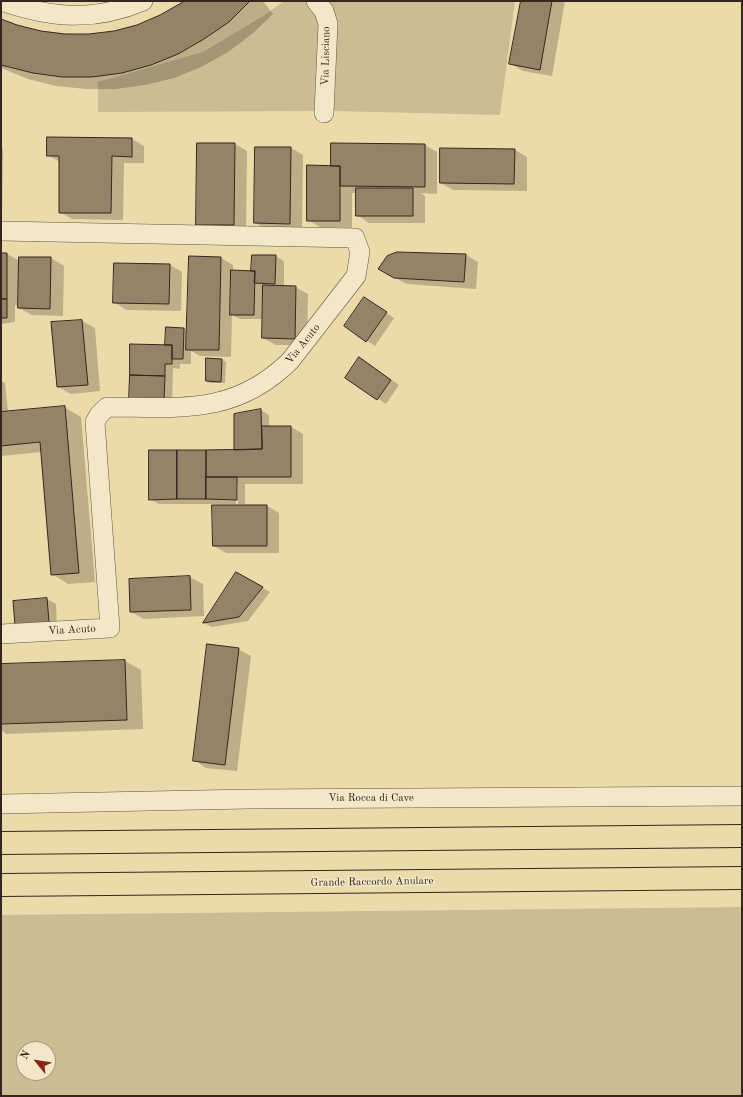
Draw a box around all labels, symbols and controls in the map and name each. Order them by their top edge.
street label: Via Lisciano [319,26,333,86]
street label: Via Acuto [283,321,323,367]
street label: Via Acuto [48,622,96,638]
street label: Via Rocca di Cave [328,791,414,805]
street label: Grande Raccordo Anulare [310,874,434,890]
north arrow [16,1041,56,1081]
text: N [19,1049,33,1062]

